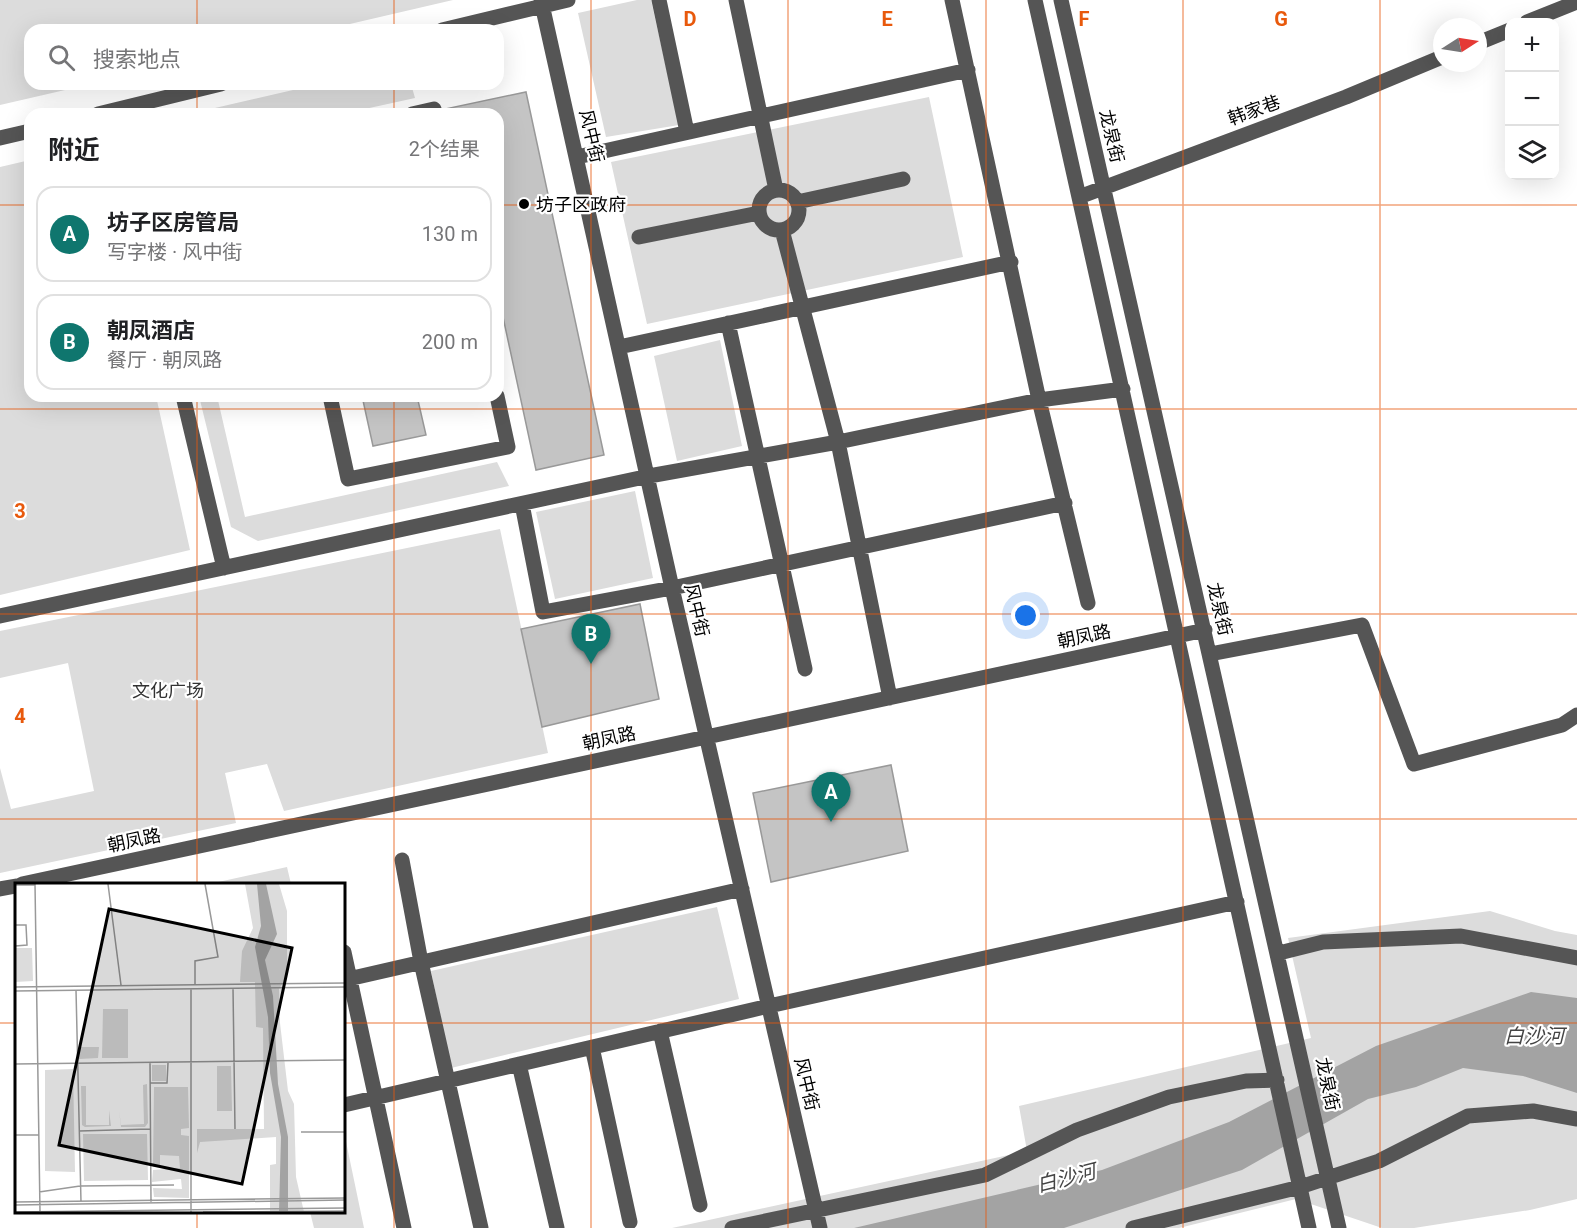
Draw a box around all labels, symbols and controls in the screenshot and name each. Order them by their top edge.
text: D [684,7,697,31]
text: E [881,7,893,31]
text: F [1079,7,1090,31]
text: G [1274,7,1288,31]
north arrow [1433,18,1487,72]
map controls [1505,18,1559,180]
button: + [1505,18,1559,72]
search box [24,24,504,90]
icon: search [45,41,78,74]
text: 搜索地点 [93,47,181,72]
button: − [1505,72,1559,126]
street label: 韩家巷 [1225,91,1283,129]
street label: 风中街 [576,107,608,165]
street label: 龙泉街 [1096,107,1128,165]
button: layers [1505,126,1559,180]
text: 附近 [48,135,100,165]
text: 2个结果 [409,137,480,161]
place label: 坊子区政府 [536,194,626,215]
marker: 坊子区政府 [517,197,531,211]
text: 坊子区房管局 [107,210,239,235]
text: A [63,222,76,246]
text: 130 m [422,222,478,246]
text: 写字楼 · 风中街 [107,240,242,264]
text: 朝凤酒店 [107,318,195,343]
text: B [63,330,76,354]
text: 200 m [422,330,478,354]
text: 餐厅 · 朝凤路 [107,348,222,372]
text: 3 [14,499,26,523]
street label: 龙泉街 [1204,580,1236,638]
street label: 风中街 [681,581,713,639]
your location [1011,601,1040,630]
pin: B [572,614,610,664]
street label: 朝凤路 [1055,620,1113,652]
park label: 文化广场 [132,680,204,701]
text: 4 [14,704,26,728]
street label: 朝凤路 [580,722,638,754]
pin: A [812,772,850,822]
street label: 朝凤路 [105,824,163,856]
inset map [15,883,345,1213]
water label: 白沙河 [1504,1024,1568,1048]
street label: 风中街 [791,1055,823,1113]
street label: 龙泉街 [1312,1055,1344,1113]
water label: 白沙河 [1034,1158,1102,1197]

